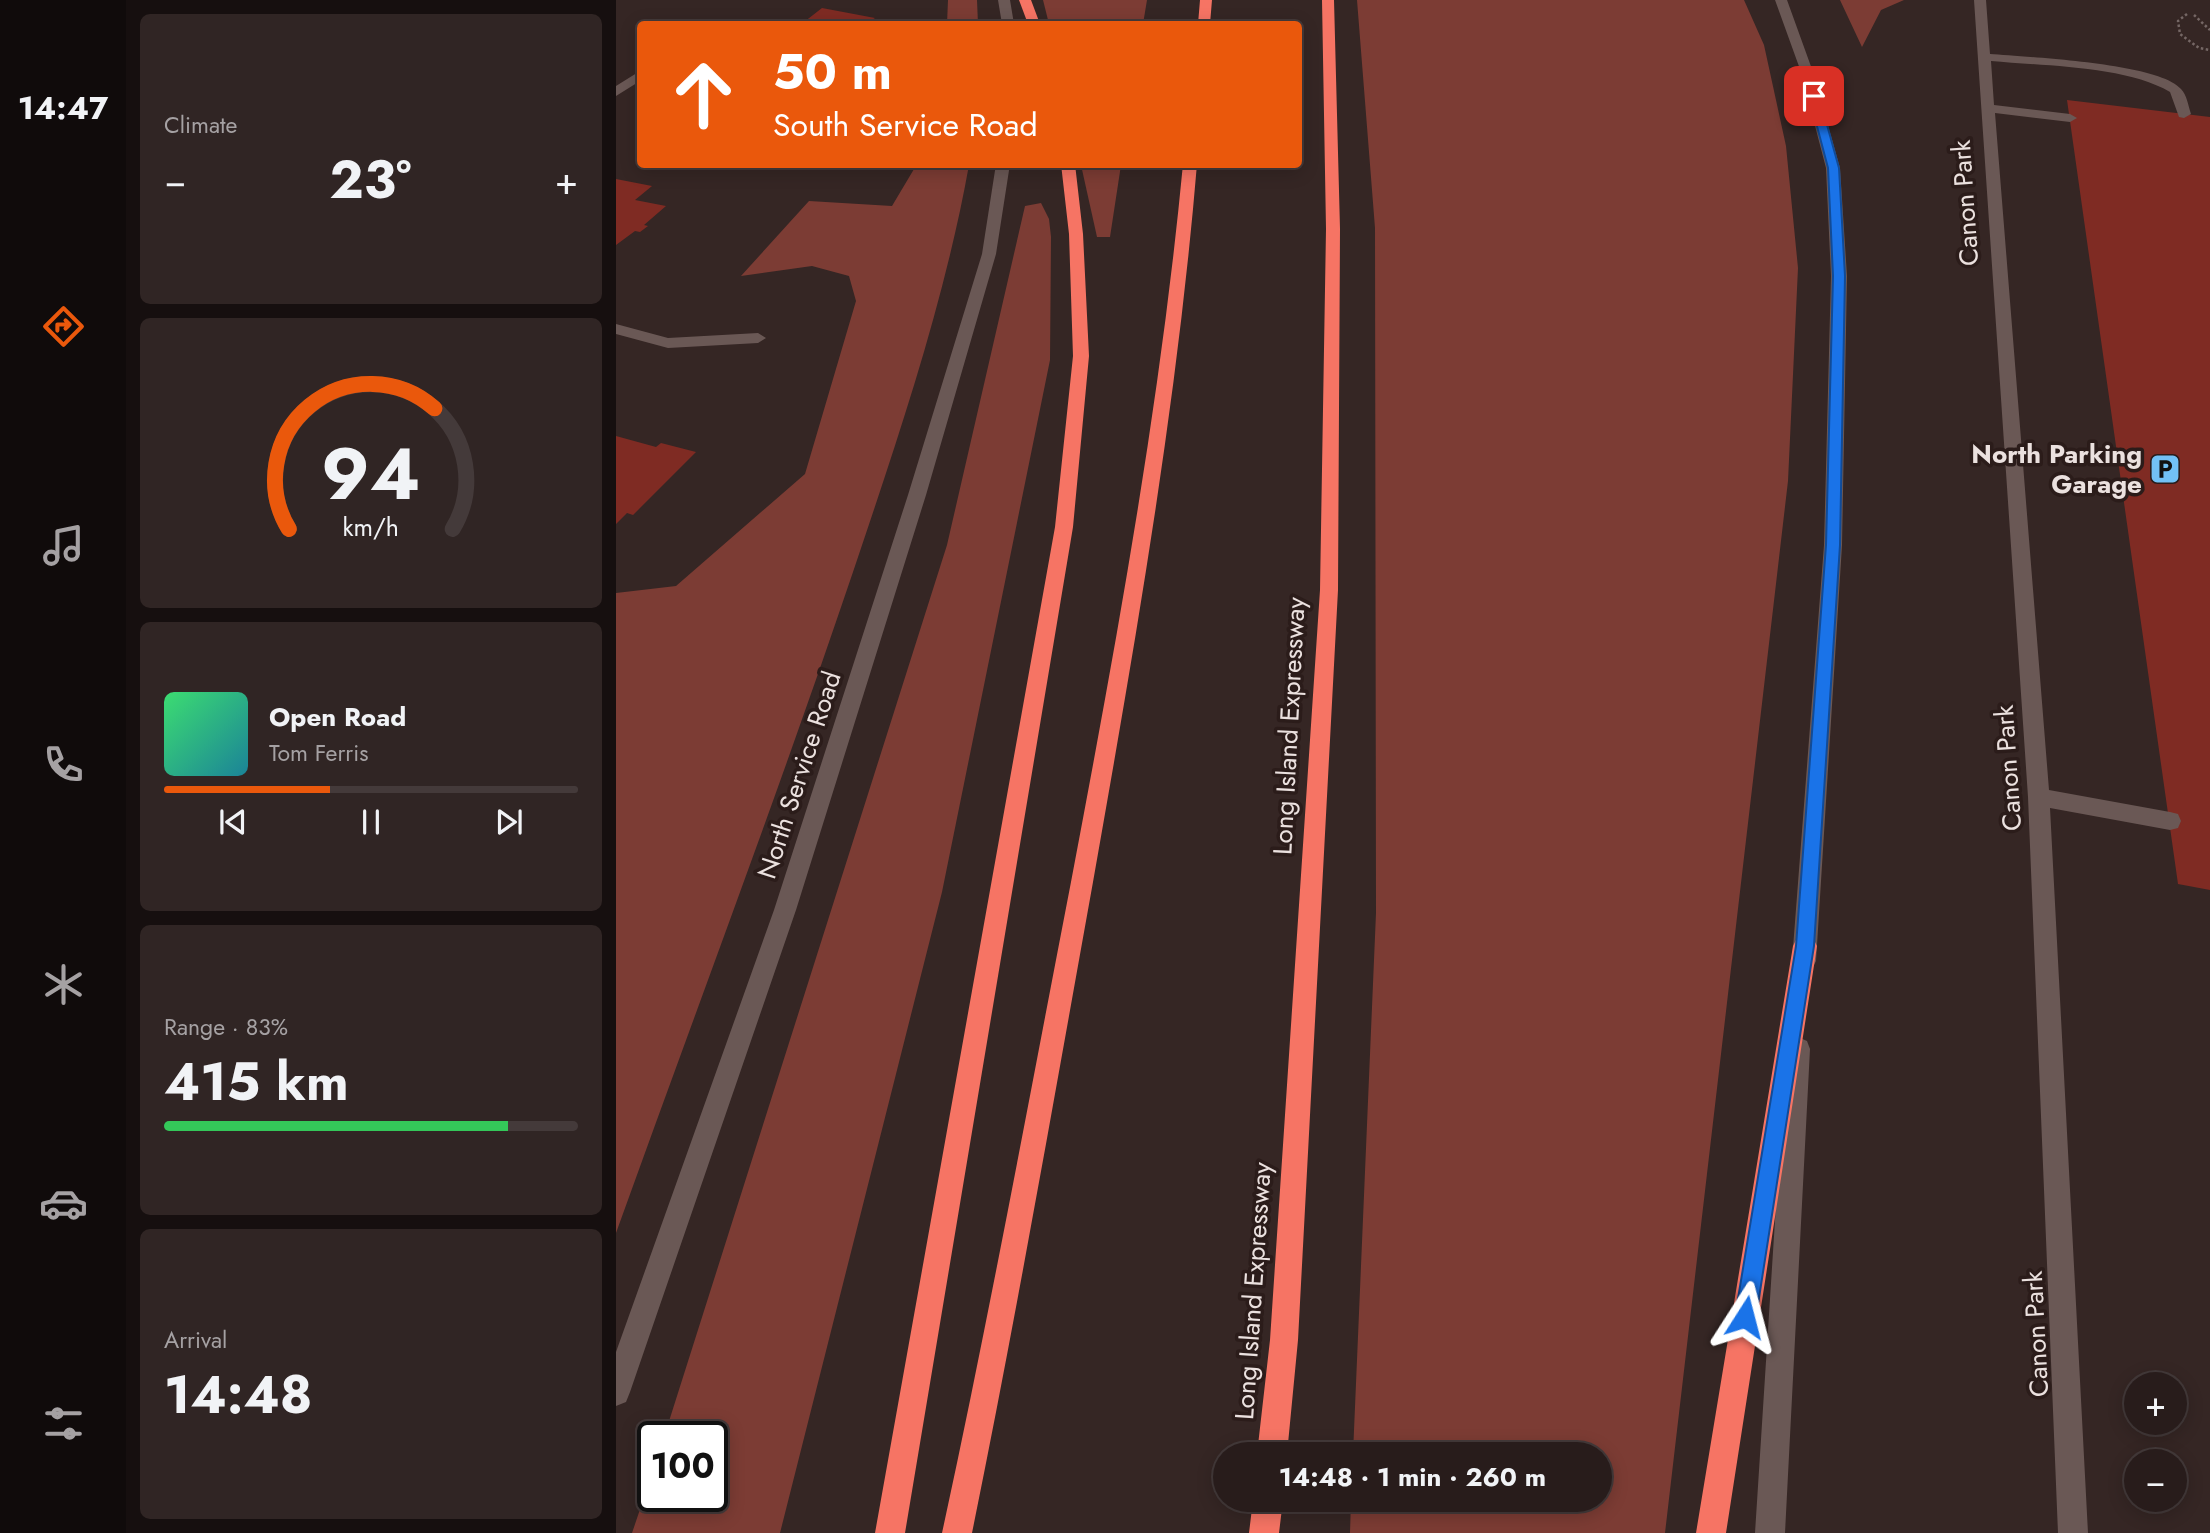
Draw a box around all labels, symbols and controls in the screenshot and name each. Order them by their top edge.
text: 50 m [773,37,892,107]
icon: ahead [658,49,749,140]
pin [1784,66,1844,126]
icon: arrive [1795,77,1833,115]
text: 14:47 [18,85,108,131]
text: South Service Road [773,102,1038,148]
text: Climate [164,108,237,142]
street label: Canon Park [1942,138,1988,267]
text: 23° [330,142,411,218]
text: − [164,153,186,208]
text: + [555,153,578,208]
icon: directions [39,302,88,351]
text: 94 [321,421,421,526]
place label: North Parking Garage [1971,435,2142,503]
parking icon: North Parking Garage [2148,452,2182,486]
text: km/h [343,508,399,544]
icon: music [39,521,88,570]
street label: Long Island Expressway [1263,596,1315,856]
street label: North Service Road [748,666,850,884]
text: Open Road [269,698,406,736]
street label: Canon Park [1985,703,2031,832]
text: Tom Ferris [269,736,368,770]
icon: phone [39,740,88,789]
icon: previous [214,803,252,841]
icon: pause [352,803,390,841]
icon: next [490,803,528,841]
icon: climate [39,960,88,1009]
text: Range · 83% [164,1010,288,1044]
text: 415 km [164,1044,349,1120]
street label: Long Island Expressway [1225,1160,1281,1421]
icon: car [39,1179,88,1228]
street label: Canon Park [2014,1270,2058,1398]
position arrow [1708,1280,1782,1354]
text: Arrival [164,1323,227,1357]
text: 14:48 [164,1357,312,1433]
map controls [2124,1372,2187,1512]
button: + [2124,1372,2187,1435]
icon: filters [39,1399,88,1448]
speed limit sign: 100 [637,1421,728,1512]
button: − [2124,1449,2187,1512]
text: 14:48 · 1 min · 260 m [1279,1458,1546,1496]

